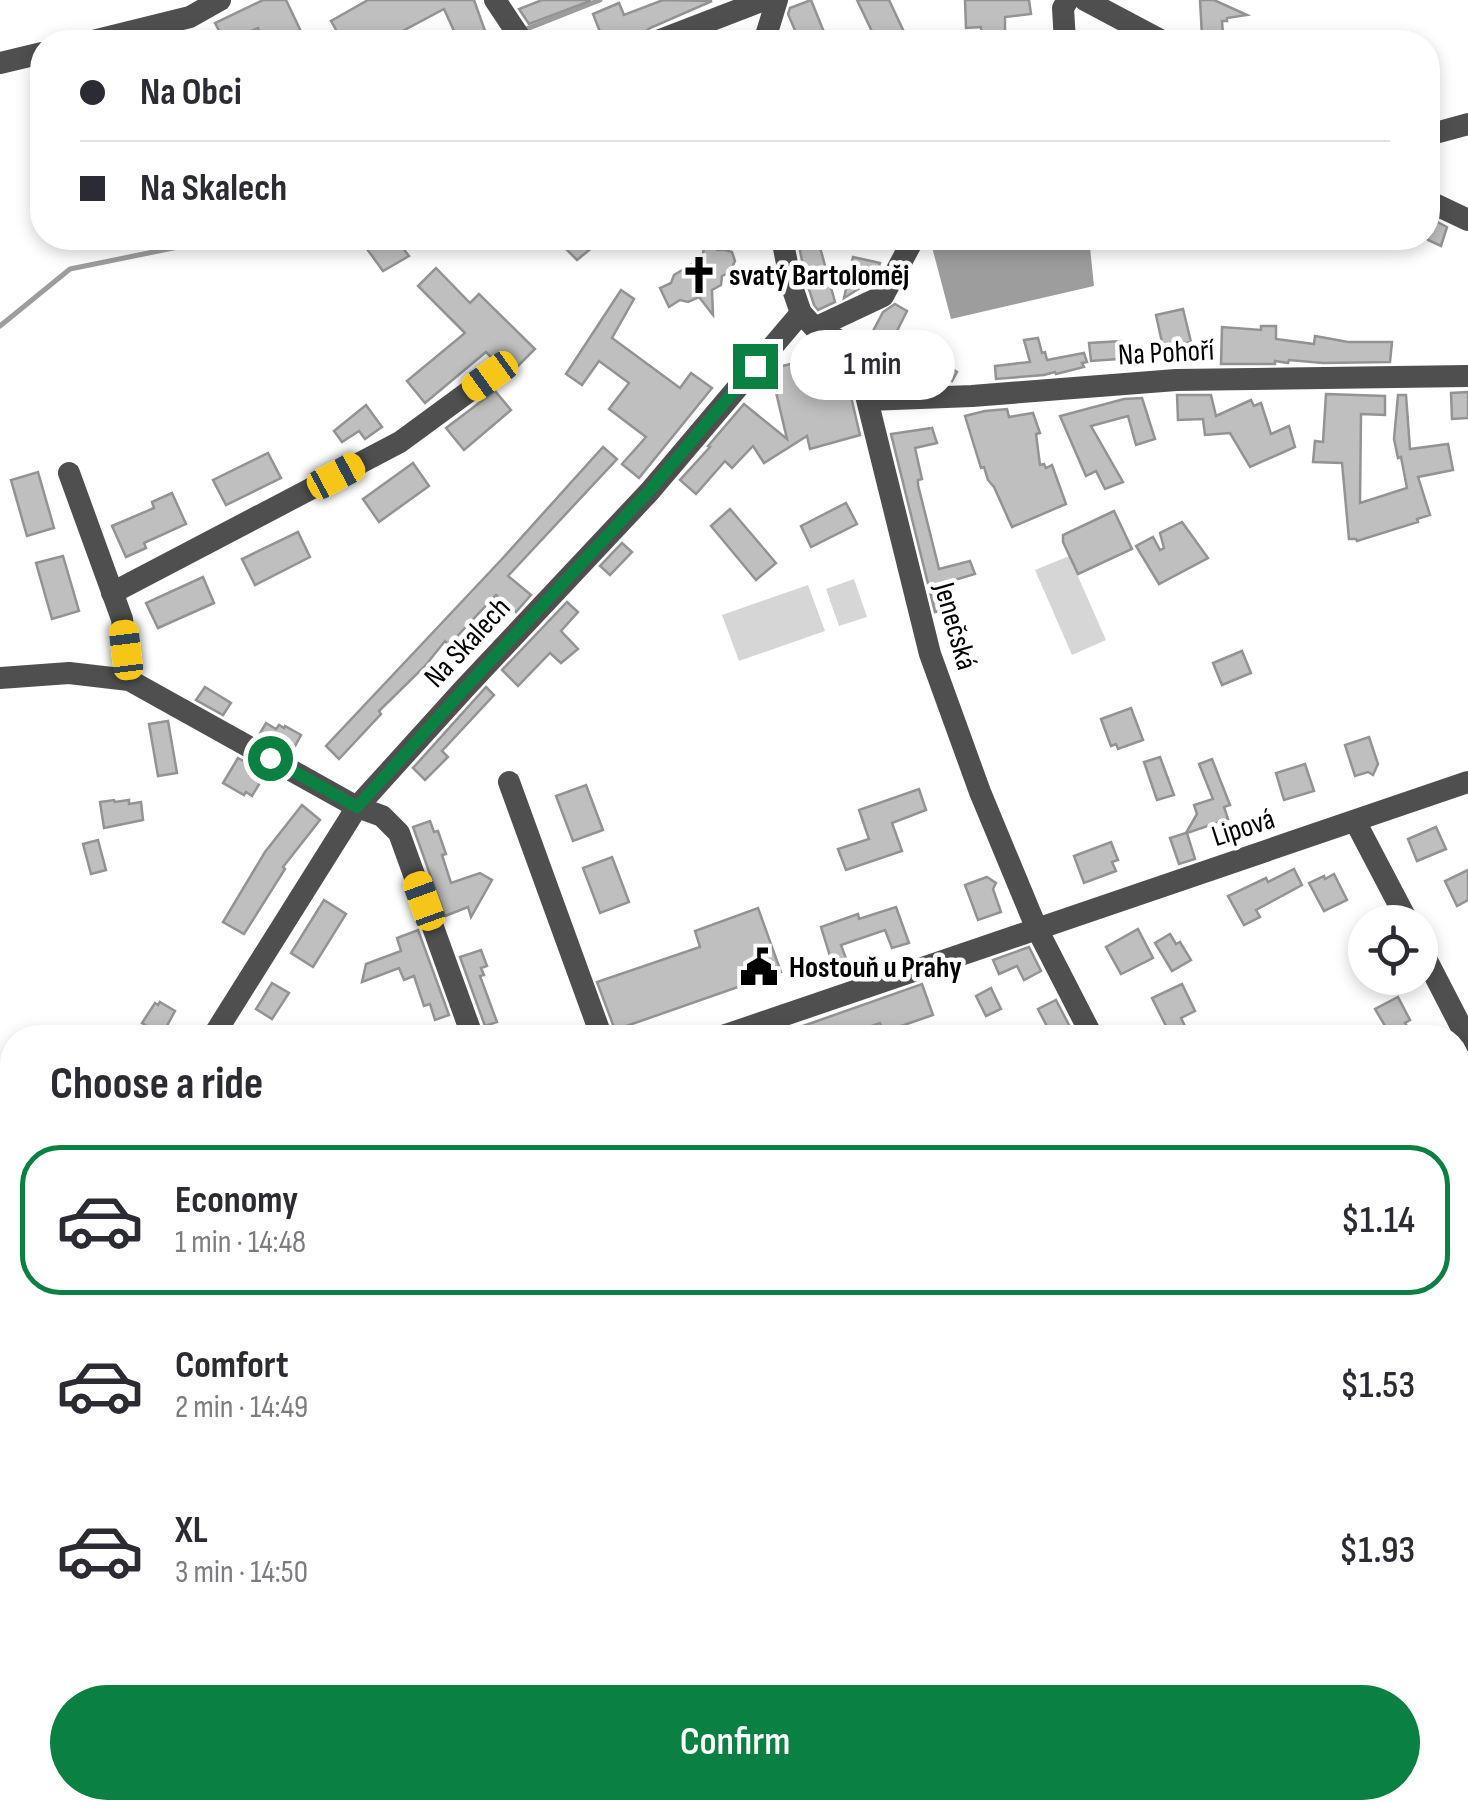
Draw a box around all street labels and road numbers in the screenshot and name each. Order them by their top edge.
street label: Na Pohoří [1117,332,1215,373]
street label: Jenečská [925,578,985,674]
street label: Na Skalech [417,590,518,695]
street label: Lipová [1207,801,1279,855]

